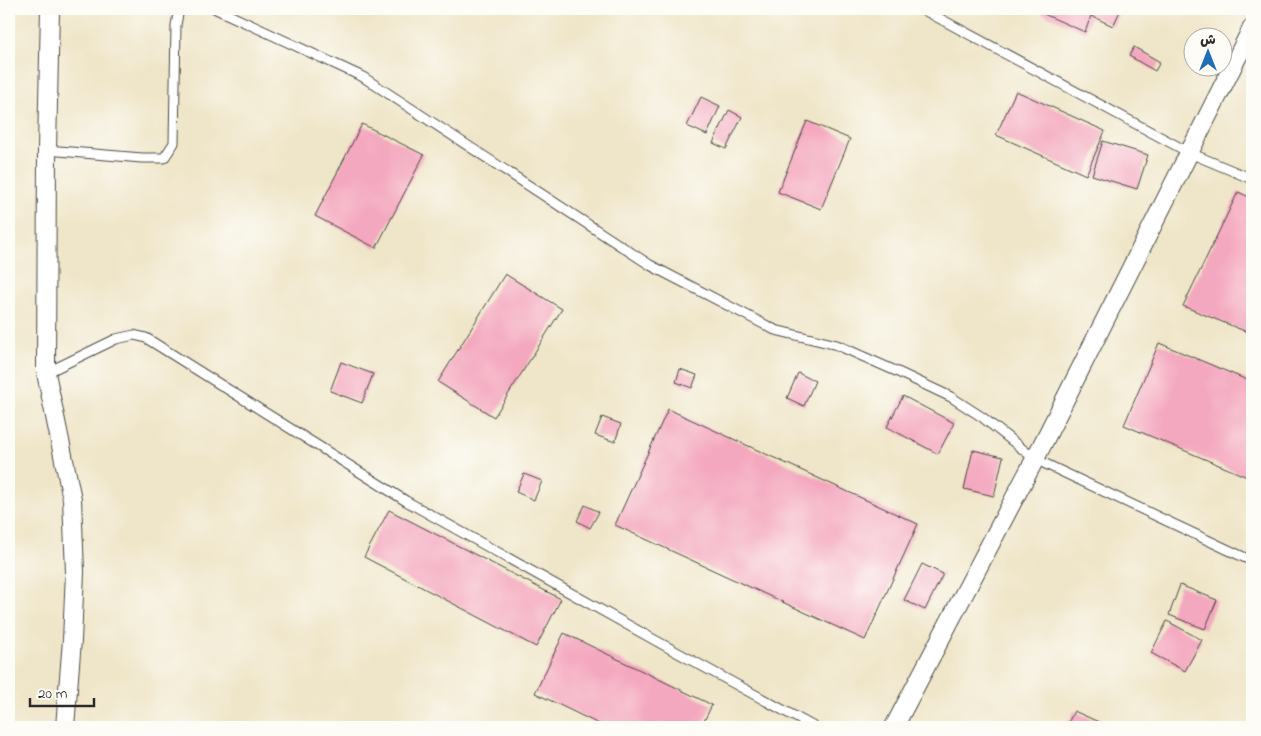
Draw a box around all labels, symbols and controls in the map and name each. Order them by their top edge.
north arrow [1184,28,1234,78]
text: ش [1200,30,1216,51]
scale bar [30,676,94,708]
text: 20 m [38,683,68,705]

